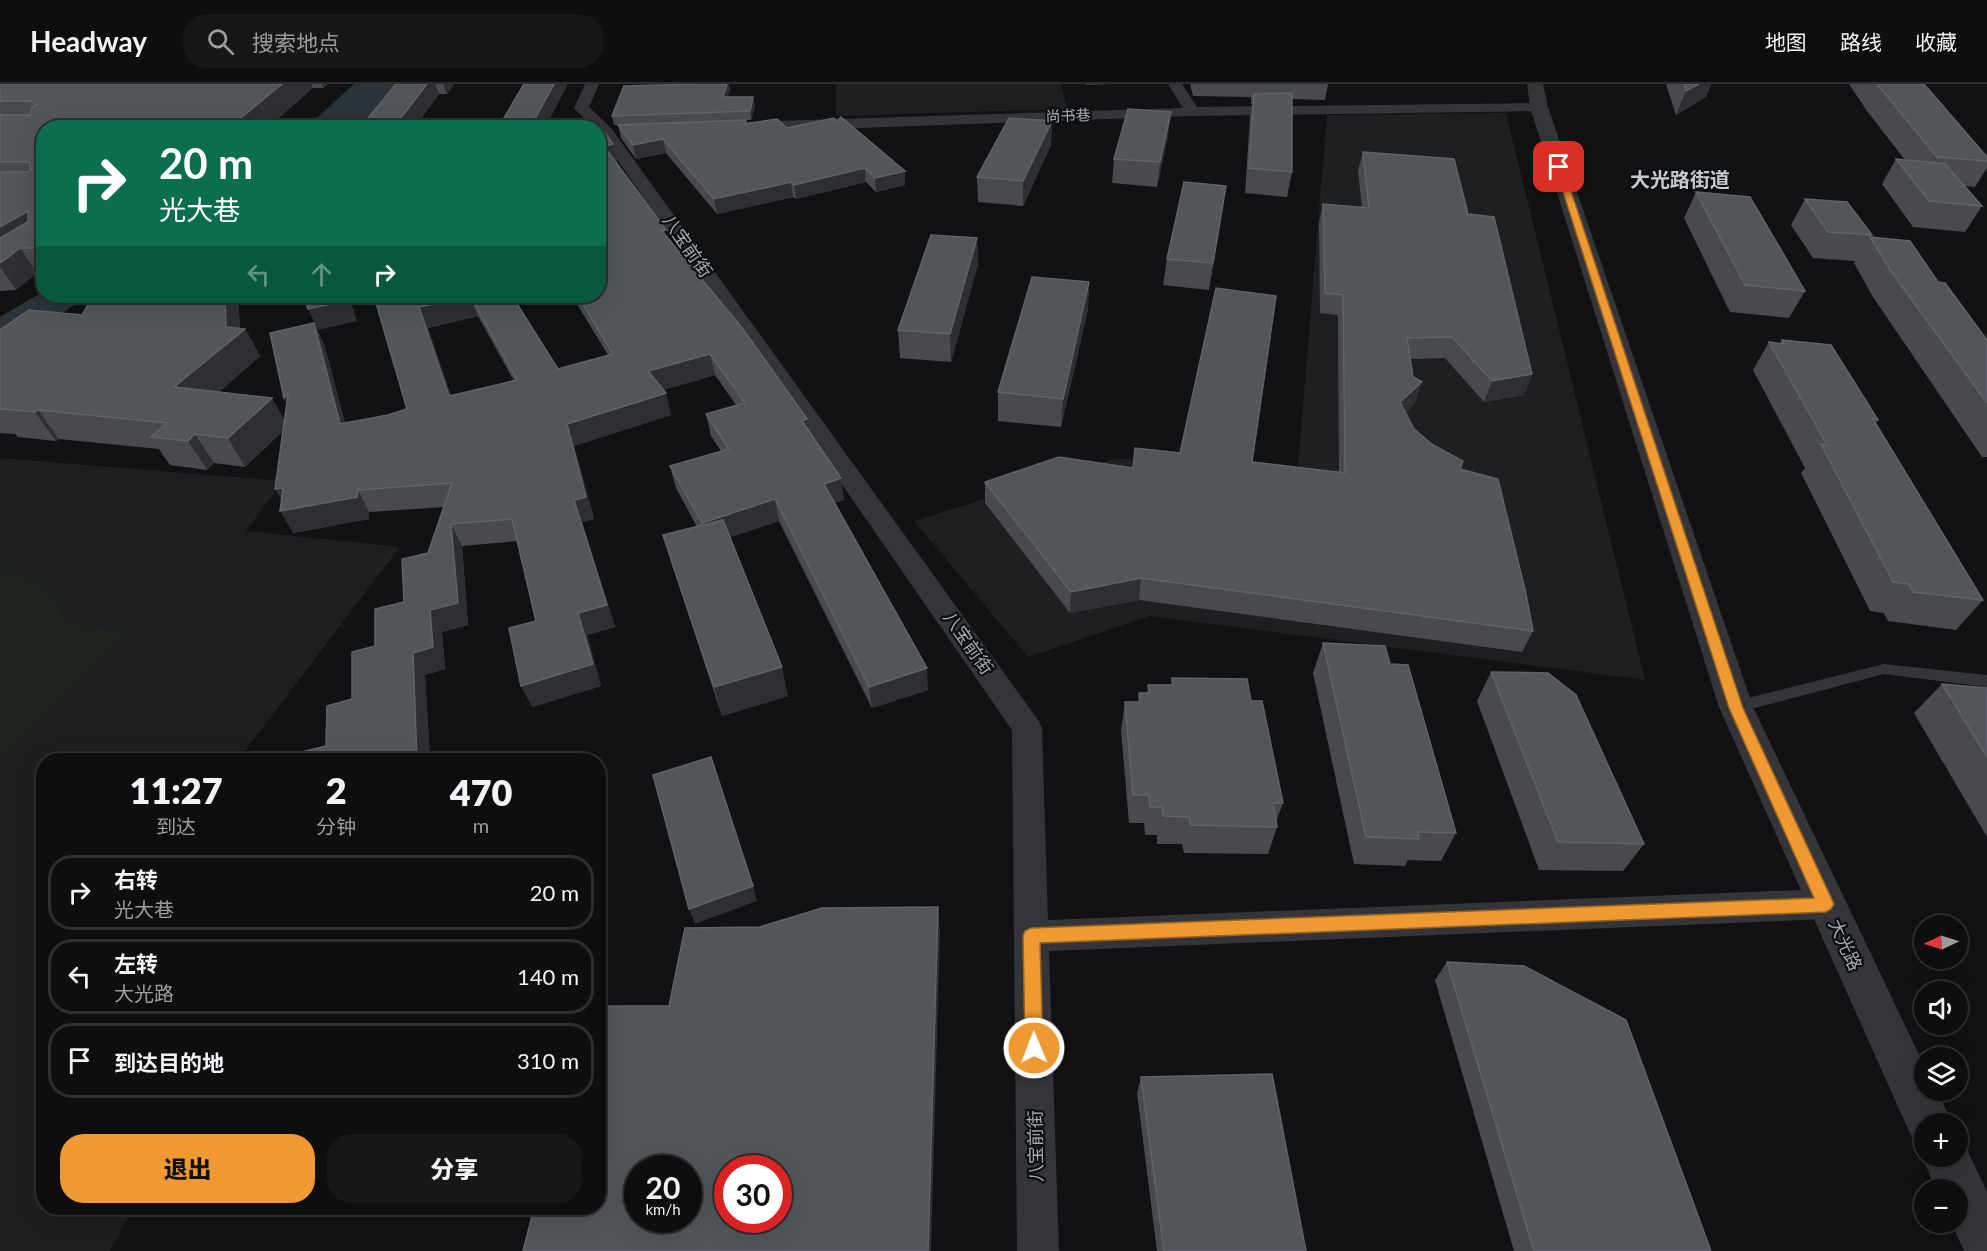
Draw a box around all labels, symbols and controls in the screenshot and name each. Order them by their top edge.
search box [183,14,603,68]
text: Headway [30,24,147,58]
icon: search [204,25,237,58]
text: 搜索地点 [252,29,340,56]
text: 地图 [1765,29,1807,54]
text: 路线 [1840,29,1882,54]
text: 收藏 [1915,29,1957,54]
street label: 尚书巷 [1045,105,1091,125]
text: 20 m [159,138,253,188]
pin [1533,141,1584,192]
icon: right [60,144,138,222]
icon: arrive [1542,150,1575,183]
district label: 大光路街道 [1630,167,1730,191]
text: 光大巷 [159,193,240,226]
street label: 八宝前街 [658,210,717,281]
icon: left [242,258,275,291]
icon: ahead [305,258,338,291]
icon: right [368,258,401,291]
street label: 八宝前街 [939,607,998,678]
text: 11:27 [130,768,223,812]
text: 2 [326,768,347,812]
text: 470 [450,770,512,814]
text: m [473,813,489,837]
text: 到达 [156,814,196,838]
text: 分钟 [316,814,356,838]
text: 右转 [114,866,158,893]
icon: right [63,876,96,909]
text: 20 m [530,879,579,906]
text: 光大巷 [114,897,174,921]
street label: 大光路 [1825,915,1867,974]
north arrow [1914,915,1968,969]
map controls [1914,915,1968,1233]
text: 左转 [114,950,158,977]
icon: left [63,960,96,993]
text: 140 m [517,963,579,990]
text: 大光路 [114,981,174,1005]
button: sound [1914,981,1968,1035]
position arrow [1002,1016,1066,1080]
icon: arrive [63,1044,96,1077]
text: 310 m [517,1047,579,1074]
button: layers [1914,1047,1968,1101]
text: 到达目的地 [114,1049,224,1076]
street label: 八宝前街 [1023,1110,1047,1182]
button: + [1914,1113,1968,1167]
button: 退出 [60,1134,315,1203]
button: 分享 [327,1134,582,1203]
speed limit sign: 30 [714,1155,792,1233]
text: 20 [646,1169,680,1205]
button: − [1914,1179,1968,1233]
text: km/h [645,1200,681,1218]

